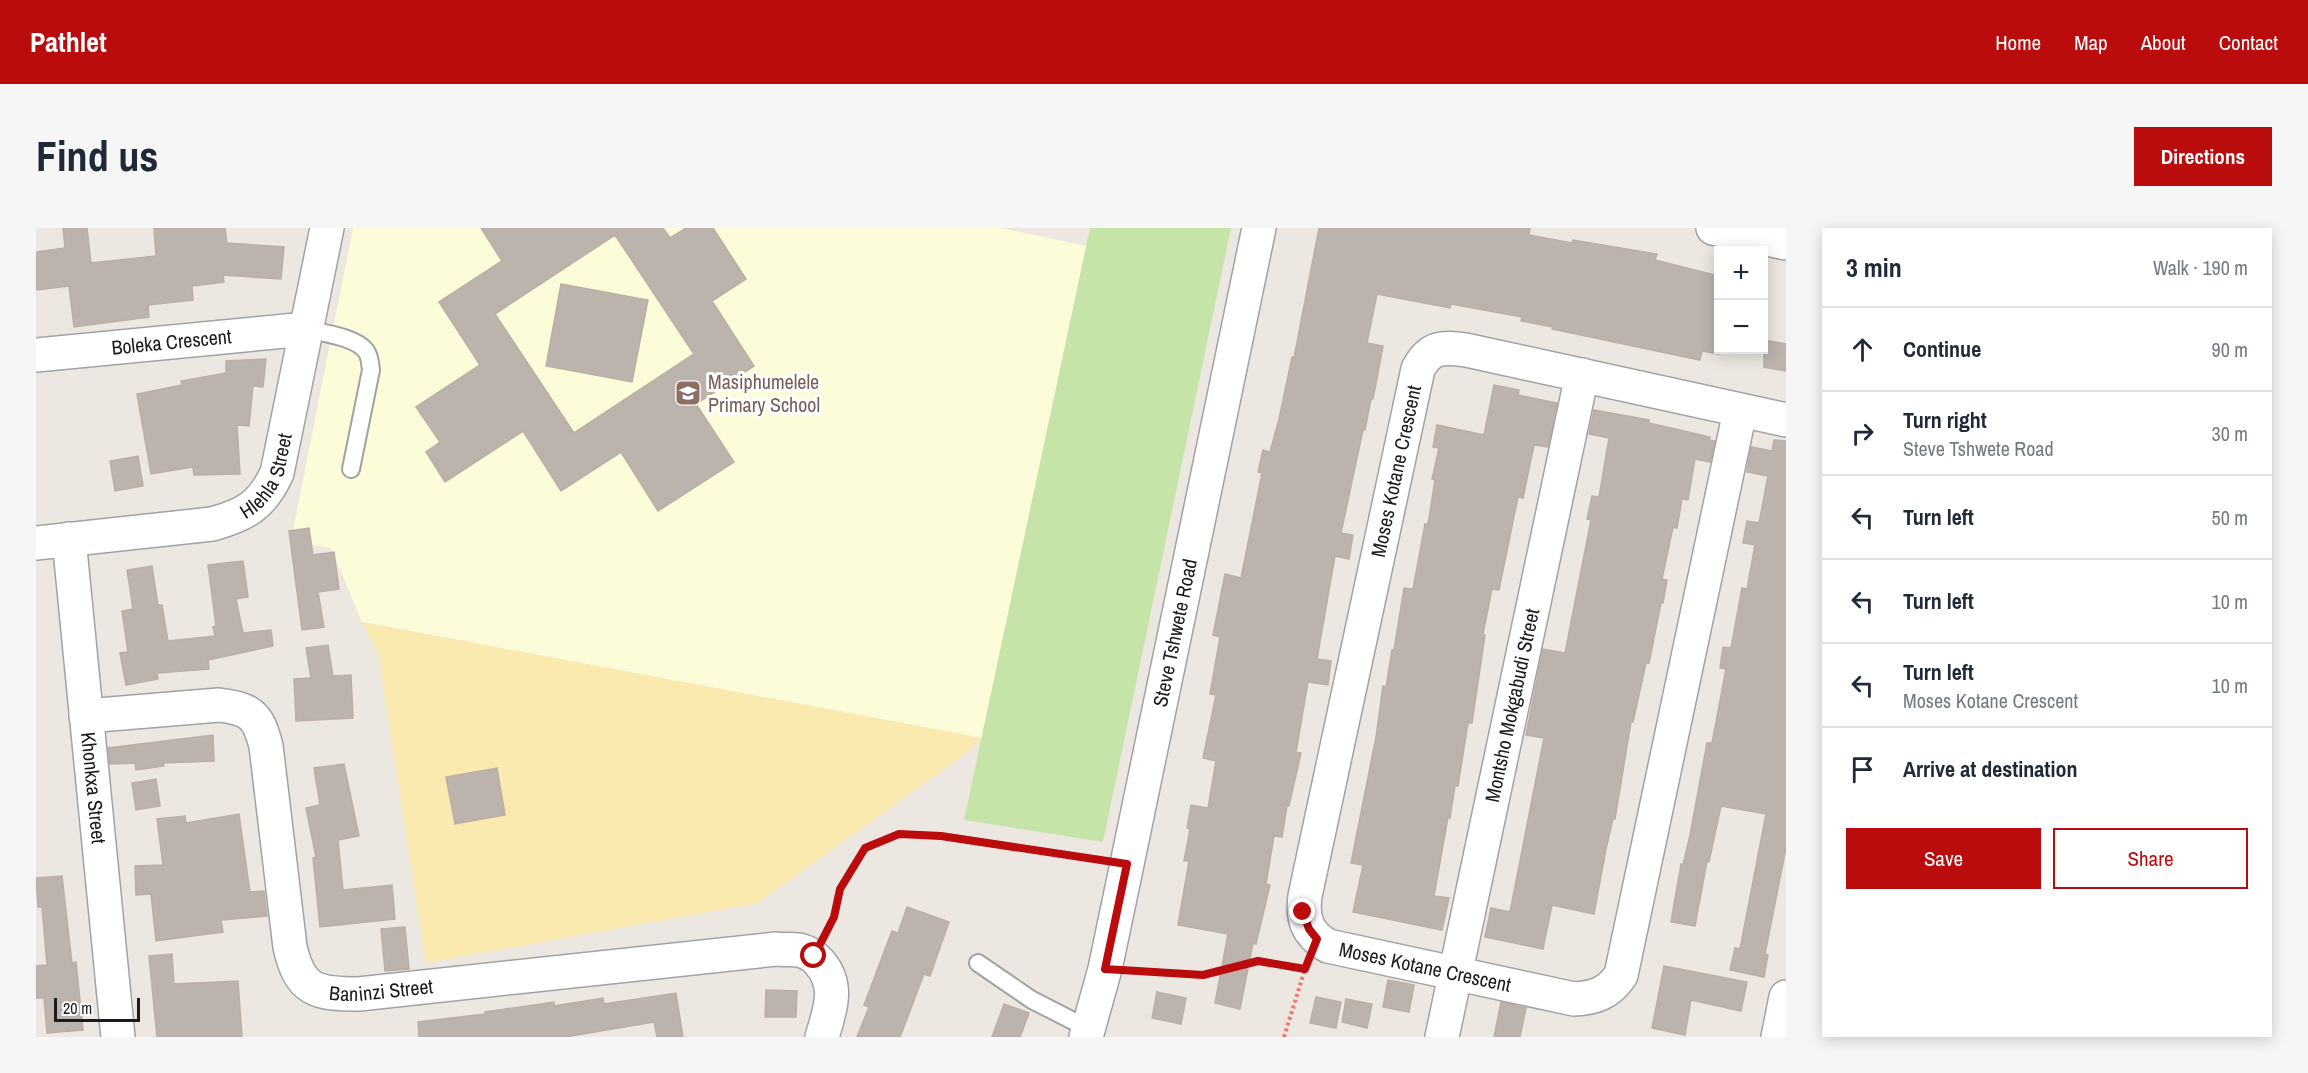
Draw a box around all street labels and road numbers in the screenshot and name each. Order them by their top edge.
street label: Boleka Crescent [110,322,233,361]
street label: Moses Kotane Crescent [1364,382,1427,560]
street label: Hlehla Street [234,430,298,525]
street label: Steve Tshwete Road [1146,556,1203,709]
street label: Montsho Mokgabudi Street [1478,606,1545,804]
street label: Khonkxa Street [75,731,113,845]
street label: Moses Kotane Crescent [1337,935,1514,998]
street label: Baninzi Street [328,972,435,1007]

